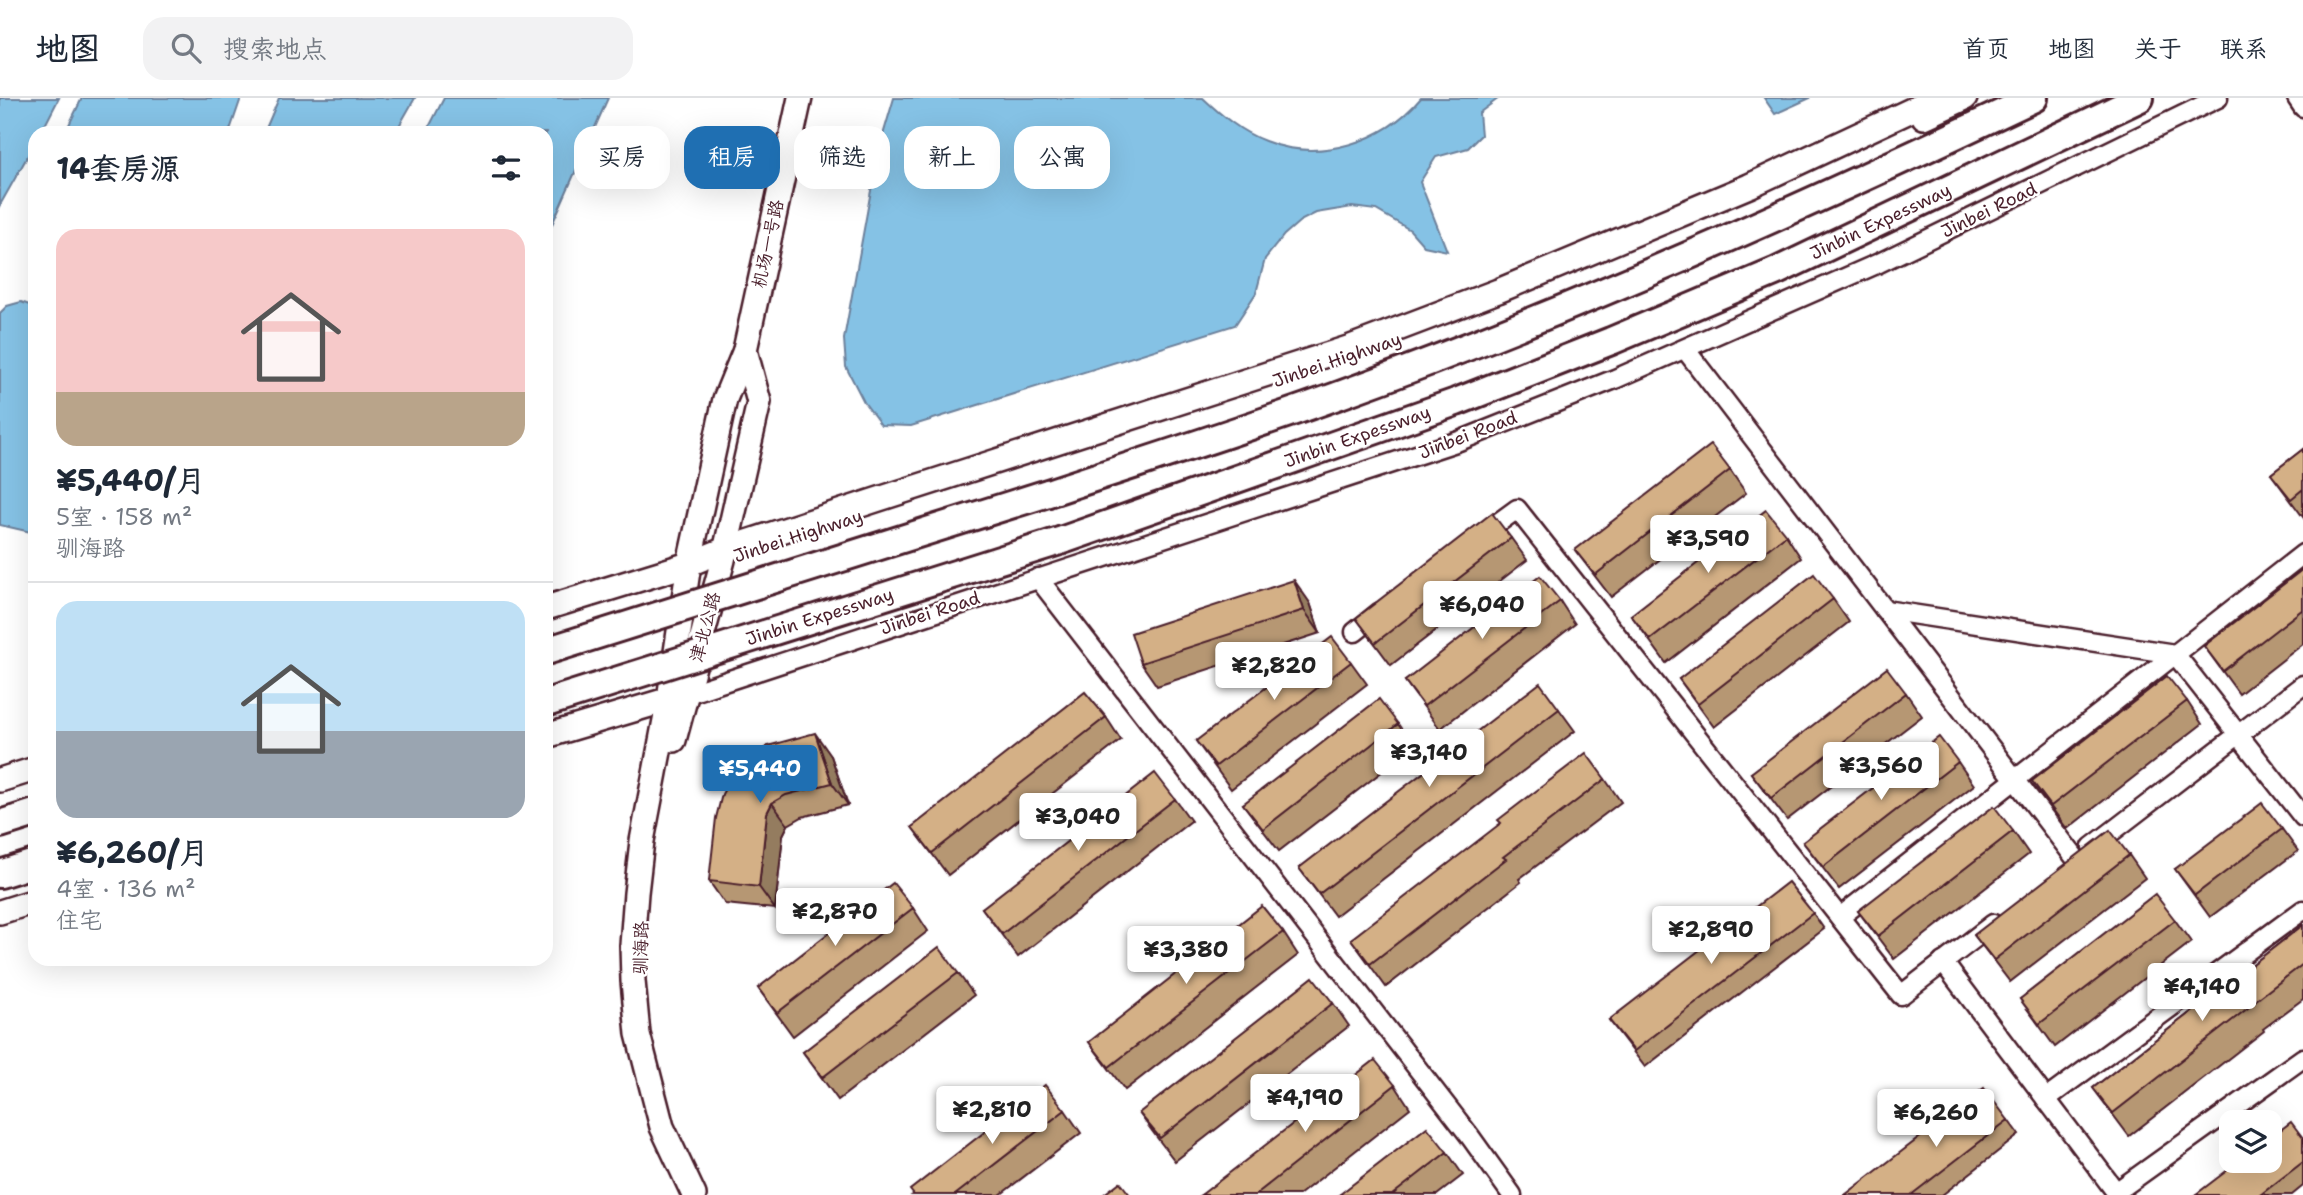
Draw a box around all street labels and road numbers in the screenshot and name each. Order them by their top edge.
street label: Jinbei Road [1937,177,2041,243]
street label: Jinbin Expessway [1806,178,1955,265]
street label: 机场一号路 [747,197,789,291]
street label: Jinbei Highway [1269,327,1405,393]
street label: Jinbin Expessway [1281,400,1434,473]
street label: Jinbei Road [1415,405,1521,465]
street label: Jinbei Highway [730,504,866,568]
street label: Jinbin Expessway [743,582,897,651]
street label: Jinbei Road [877,586,983,640]
street label: 津北公路 [684,589,726,665]
street label: 驯海路 [629,921,653,975]

